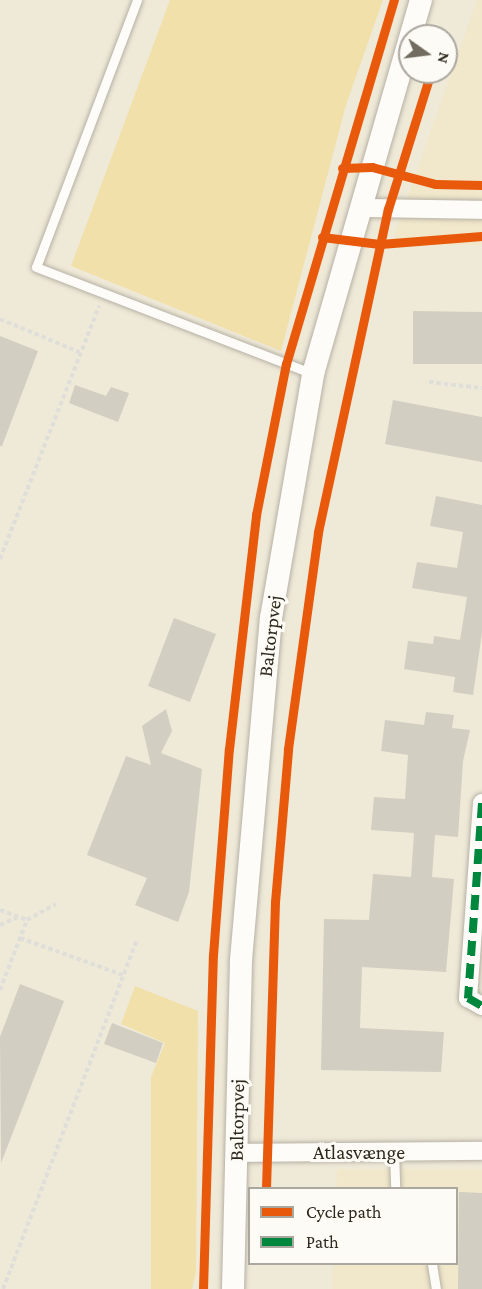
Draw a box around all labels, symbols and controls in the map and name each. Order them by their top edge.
north arrow [398,24,458,84]
text: N [434,51,454,65]
street label: Baltorpvej [253,594,287,678]
street label: Baltorpvej [224,1079,250,1161]
street label: Atlasvænge [313,1140,405,1164]
legend [248,1187,458,1265]
text: Cycle path [306,1202,381,1222]
text: Path [306,1232,339,1252]

